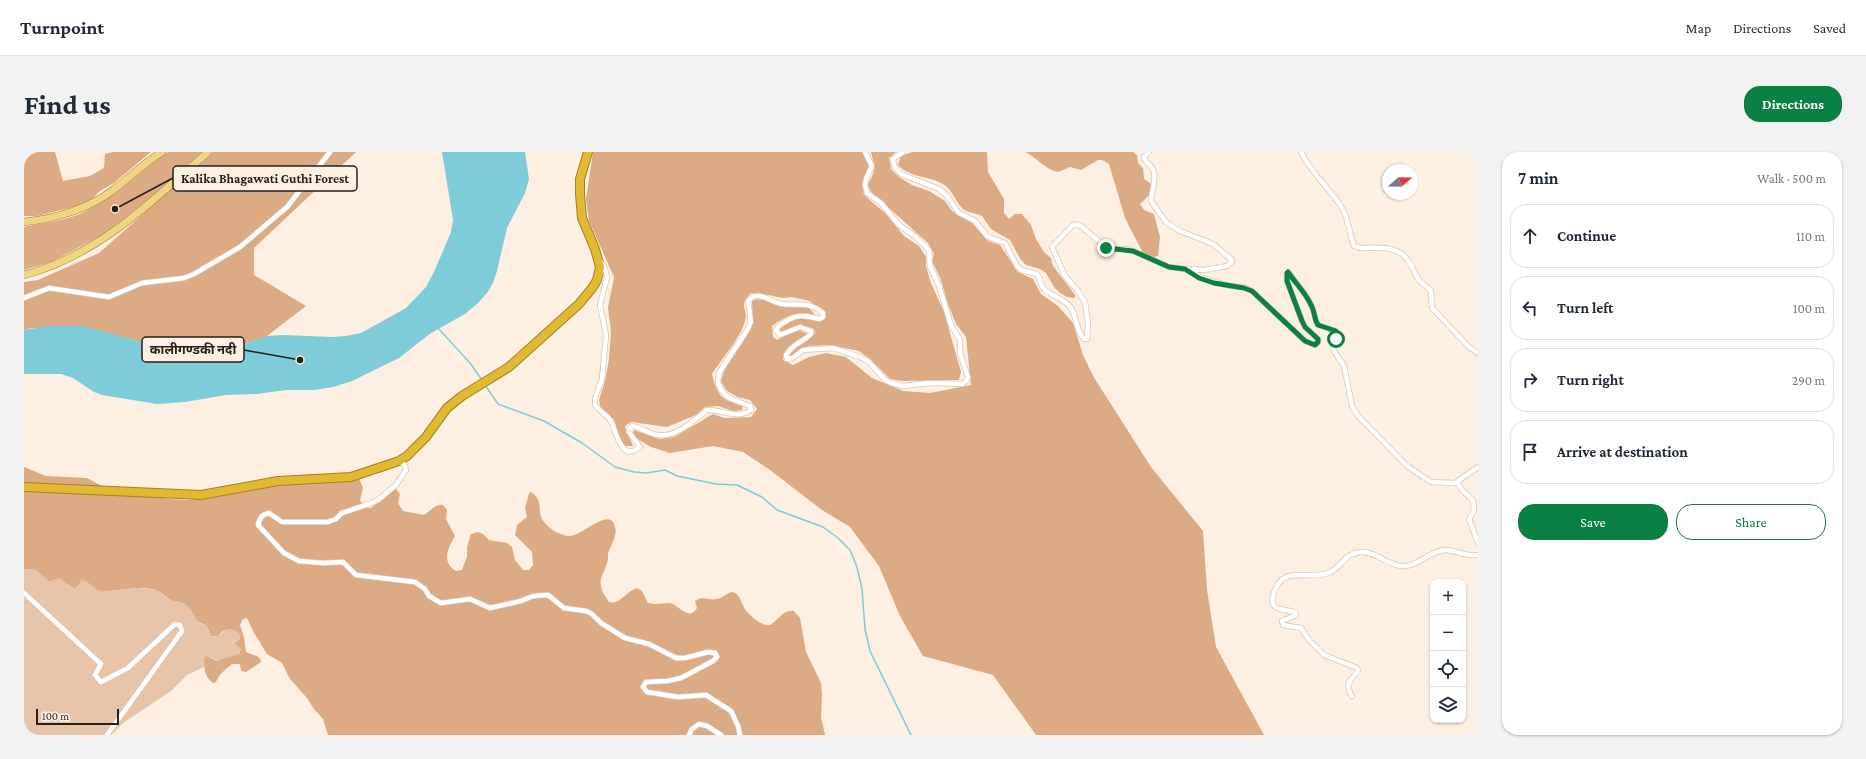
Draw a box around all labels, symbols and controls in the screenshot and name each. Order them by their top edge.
text: Turnpoint [20,17,104,38]
text: Map [1686,20,1711,36]
text: Directions [1733,20,1791,36]
text: Saved [1813,20,1846,36]
button: Directions [1744,86,1842,122]
text: Find us [24,89,111,120]
north arrow [1382,164,1418,200]
callout: Kalika Bhagawati Guthi Forest [173,166,357,191]
text: 7 min [1518,169,1559,188]
text: Kalika Bhagawati Guthi Forest [181,171,349,186]
text: Walk · 500 m [1757,171,1826,186]
icon: ahead [1519,225,1541,247]
text: Continue [1557,228,1616,244]
text: 110 m [1796,229,1825,244]
route end [1097,239,1115,257]
icon: left [1519,297,1541,319]
text: Turn left [1557,300,1613,316]
text: 100 m [1793,301,1825,316]
route start [1327,330,1345,348]
callout: कालीगण्डकी नदी [142,337,244,362]
text: कालीगण्डकी नदी [150,342,237,357]
icon: right [1519,369,1541,391]
text: Turn right [1557,372,1624,388]
text: 290 m [1792,373,1825,388]
icon: arrive [1519,441,1541,463]
text: Arrive at destination [1557,444,1688,460]
button: Save [1518,504,1668,540]
button: Share [1676,504,1826,540]
map controls [1430,579,1466,723]
button: + [1430,579,1466,615]
button: − [1430,615,1466,651]
button: locate [1430,651,1466,687]
button: layers [1430,687,1466,723]
scale bar [36,707,119,726]
text: 100 m [42,710,69,722]

